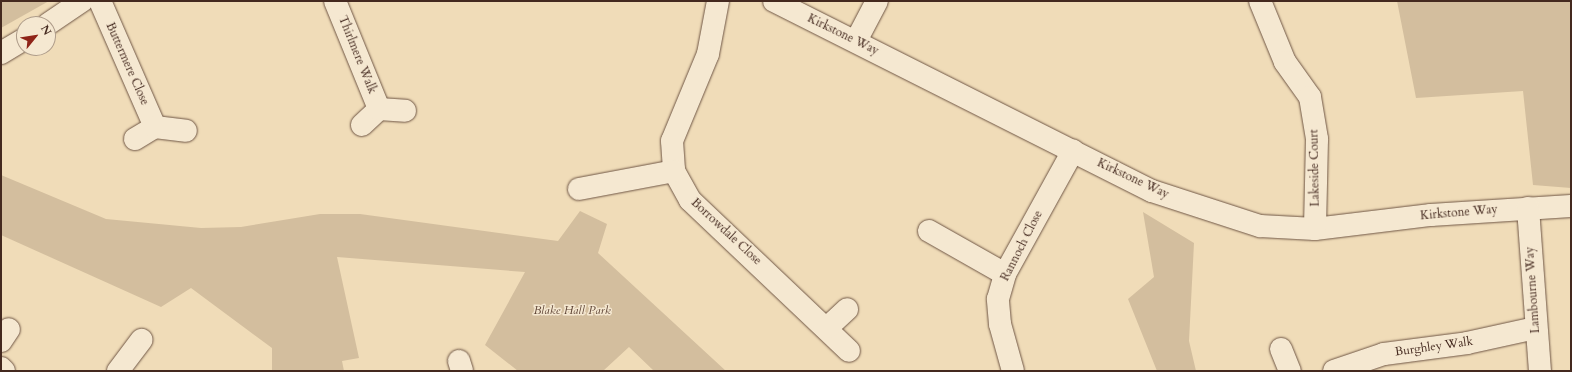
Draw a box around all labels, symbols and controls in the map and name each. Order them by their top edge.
street label: Kirkstone Way [805,12,881,58]
street label: Thirlmere Walk [335,14,379,96]
north arrow [16,16,56,56]
street label: Buttermere Close [102,20,152,108]
text: N [37,22,55,38]
street label: Lakeside Court [1307,129,1323,207]
street label: Kirkstone Way [1095,156,1171,202]
street label: Borrowdale Close [688,196,764,268]
street label: Kirkstone Way [1420,202,1498,224]
street label: Rannoch Close [998,208,1046,284]
street label: Lambourne Way [1523,246,1543,334]
park label: Blake Hall Park [533,304,611,318]
street label: Burghley Walk [1394,334,1474,360]

